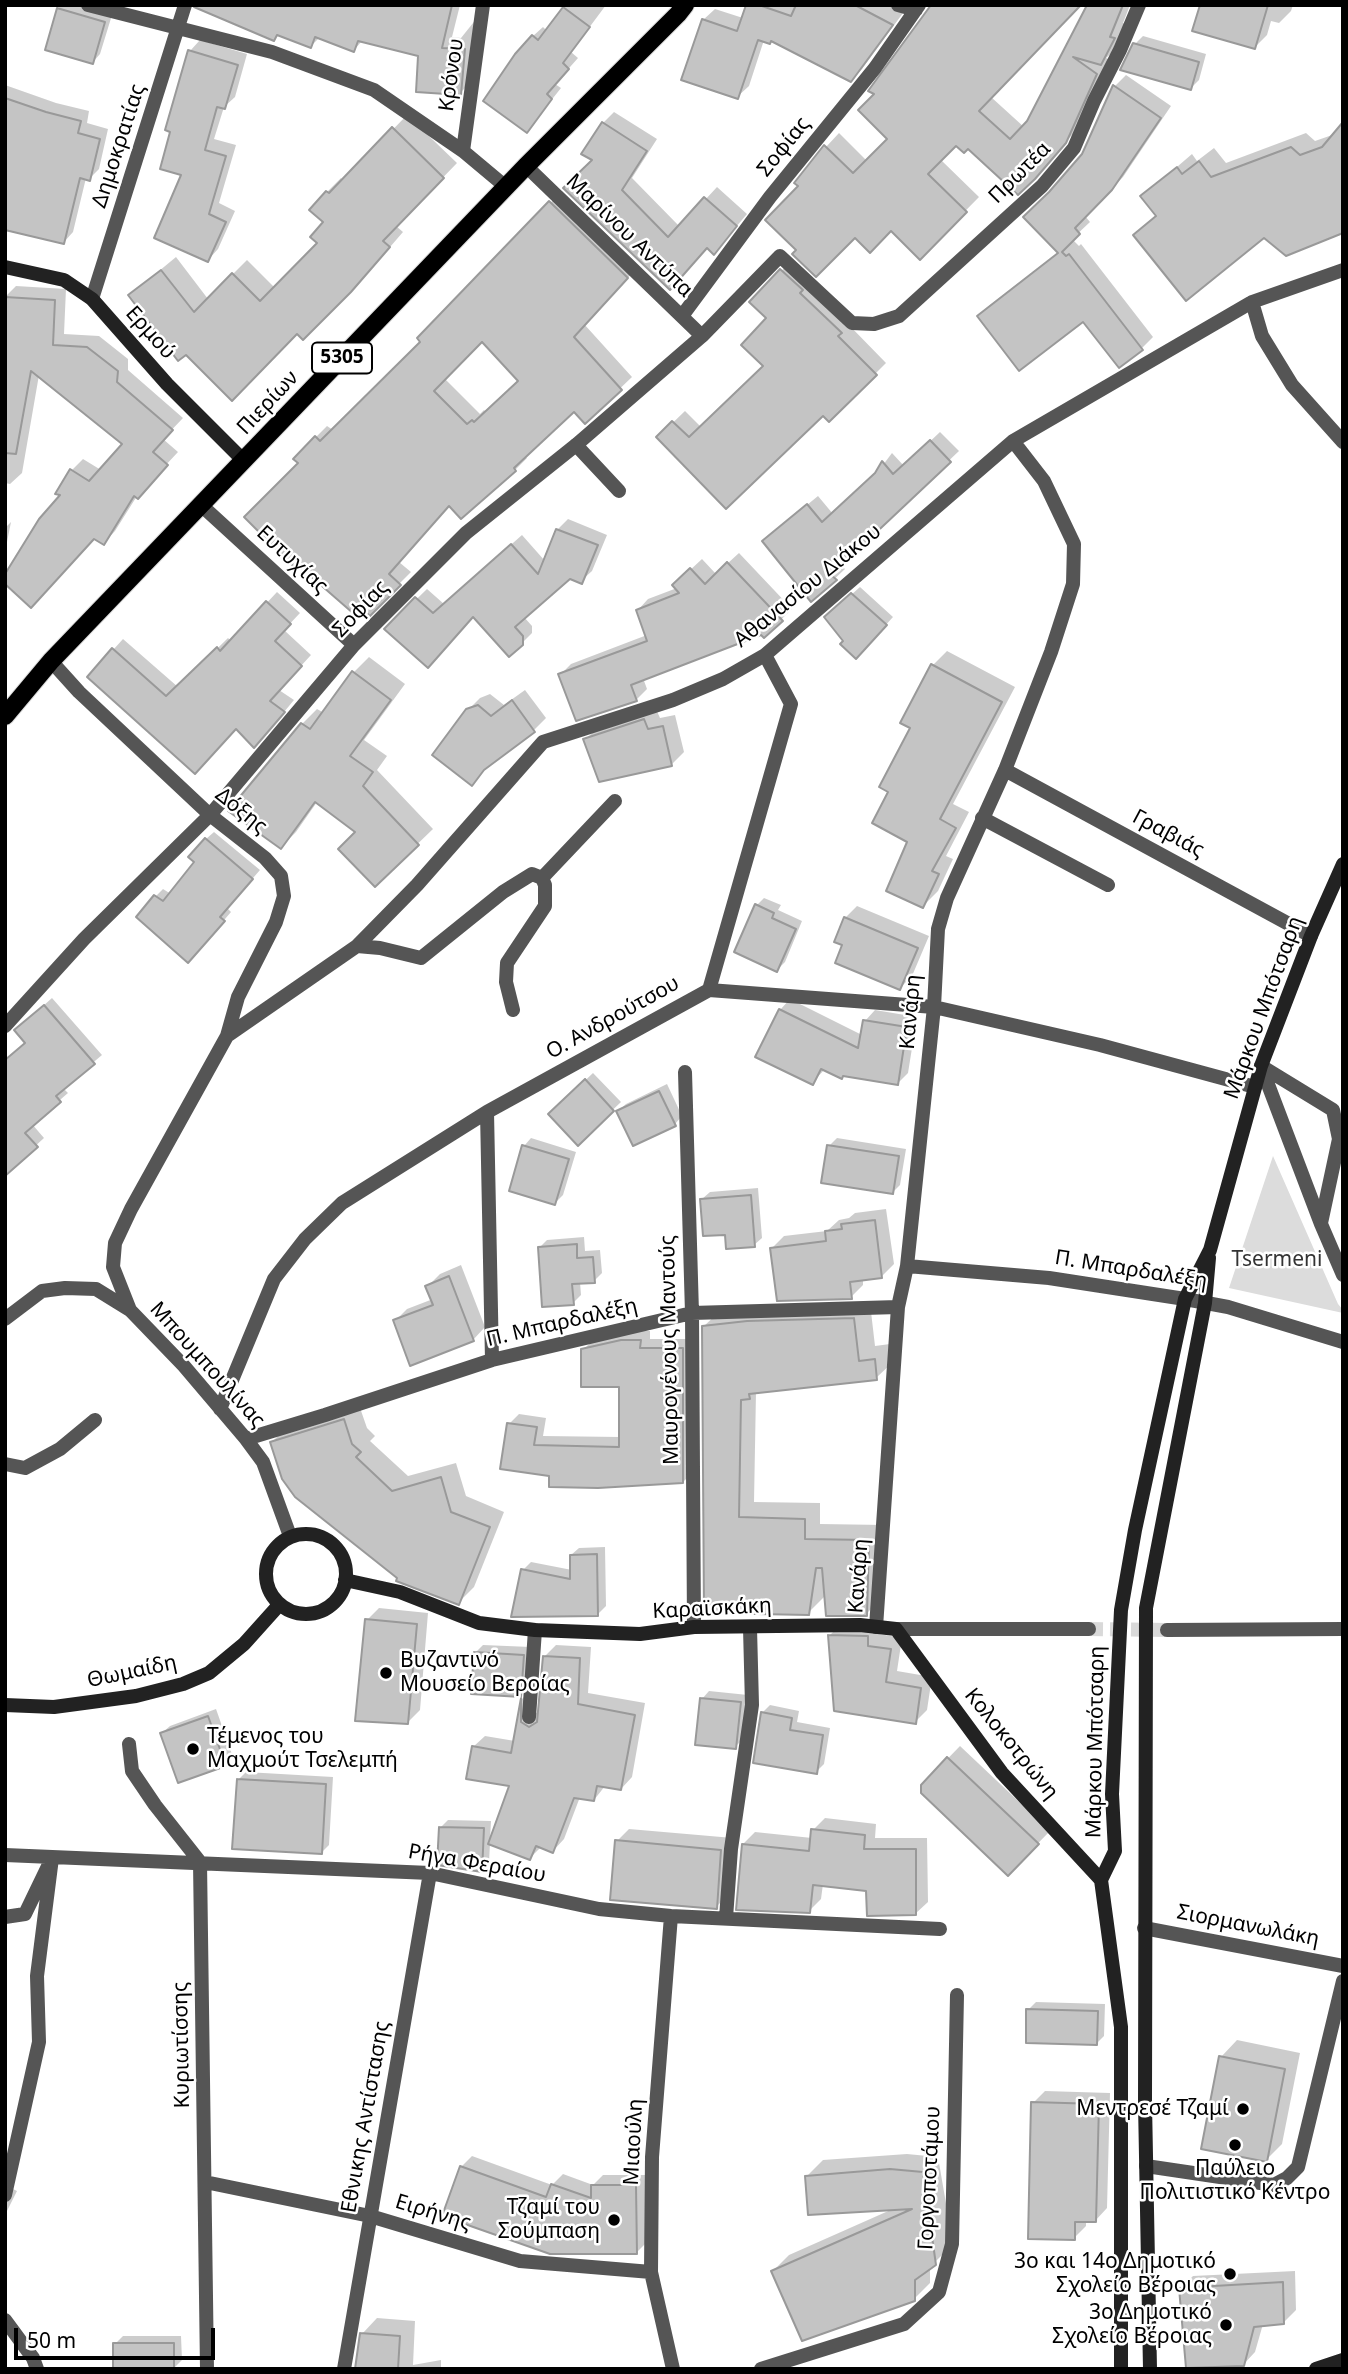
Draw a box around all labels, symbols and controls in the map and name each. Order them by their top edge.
street label: Κρόνου [434,37,470,113]
street label: Δημοκρατίας [87,81,151,211]
street label: Σοφίας [752,112,816,182]
street label: Πρωτέα [984,137,1056,209]
street label: Μαρίνου Αντύπα [561,169,697,303]
street label: Ερμού [120,301,180,365]
road number: 5305 [312,342,372,374]
street label: Πιερίων [232,366,304,440]
street label: Αθανασίου Διάκου [729,519,887,653]
street label: Ευτυχίας [251,521,333,599]
street label: Σοφίας [328,575,394,643]
street label: Δόξης [210,783,272,839]
street label: Γραβιάς [1128,805,1208,863]
street label: Μάρκου Μπότσαρη [1219,913,1309,1103]
street label: Ο. Ανδρούτσου [542,971,684,1065]
street label: Κανάρη [895,974,927,1050]
street label: Μαυρογένους Μαντούς [655,1235,685,1465]
street label: Π. Μπαρδαλέξη [1053,1246,1209,1294]
park label: Tsermeni [1232,1247,1322,1273]
street label: Π. Μπαρδαλέξη [484,1293,640,1353]
street label: Μπουμπουλίνας [144,1297,270,1433]
street label: Κανάρη [844,1538,874,1614]
street label: Καραϊσκάκη [652,1593,772,1625]
street label: Μάρκου Μπότσαρη [1082,1646,1110,1838]
place label: Βυζαντινό Μουσείο Βεροίας [400,1648,570,1698]
street label: Θωμαίδη [85,1650,179,1694]
marker: Βυζαντινό Μουσείο Βεροίας [378,1665,394,1681]
street label: Κολοκοτρώνη [959,1684,1063,1804]
place label: Τέμενος του Μαχμούτ Τσελεμπή [207,1724,398,1774]
marker: Τέμενος του Μαχμούτ Τσελεμπή [185,1741,201,1757]
street label: Ρήγα Φεραίου [406,1839,548,1889]
street label: Σιορμανωλάκη [1175,1900,1321,1952]
street label: Κυριωτίσσης [168,1982,196,2108]
street label: Εθνικης Αντίστασης [337,2019,395,2215]
place label: Μεντρεσέ Τζαμί [1076,2096,1229,2122]
street label: Μιαούλη [619,2098,649,2186]
marker: Μεντρεσέ Τζαμί [1235,2101,1251,2117]
street label: Γοργοποτάμου [914,2105,946,2251]
marker: Παύλειο Πολιτιστικό Κέντρο [1227,2137,1243,2153]
place label: Παύλειο Πολιτιστικό Κέντρο [1140,2156,1330,2206]
street label: Ειρήνης [392,2190,474,2236]
place label: Τζαμί του Σούμπαση [498,2195,600,2245]
marker: Τζαμί του Σούμπαση [606,2212,622,2228]
place label: 3ο και 14ο Δημοτικό Σχολείο Βέροιας [1014,2249,1216,2299]
marker: 3ο και 14ο Δημοτικό Σχολείο Βέροιας [1222,2266,1238,2282]
place label: 3ο Δημοτικό Σχολείο Βέροιας [1052,2300,1212,2350]
scale bar [18,2314,219,2358]
marker: 3ο Δημοτικό Σχολείο Βέροιας [1218,2317,1234,2333]
text: 50 m [27,2326,76,2354]

